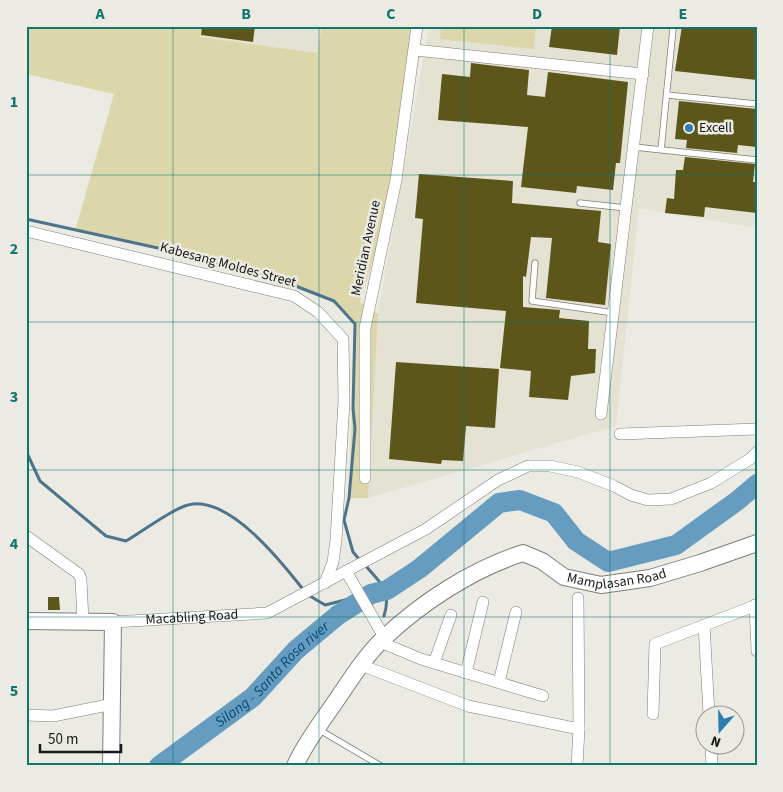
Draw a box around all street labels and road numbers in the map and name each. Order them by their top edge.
street label: Meridian Avenue [346,198,386,298]
street label: Kabesang Moldes Street [158,237,298,293]
street label: Mamplasan Road [565,564,669,595]
street label: Macabling Road [145,605,239,630]

